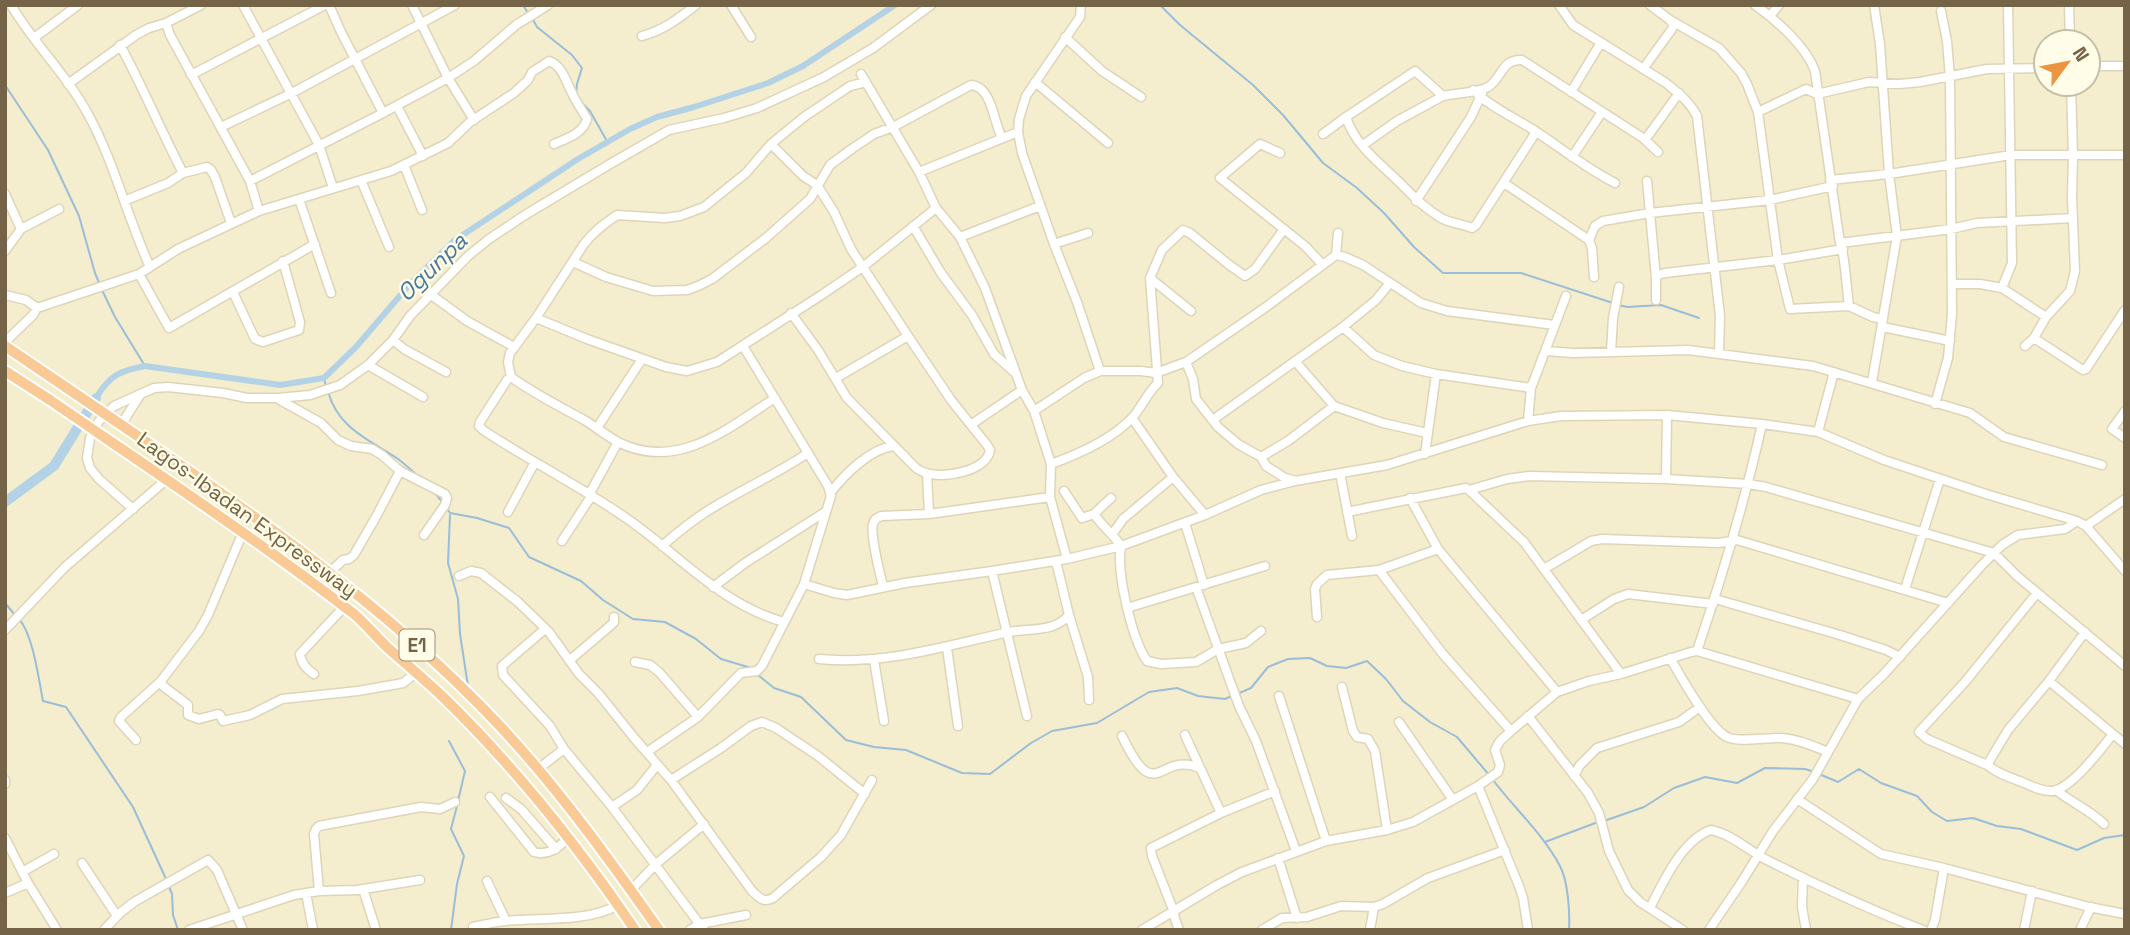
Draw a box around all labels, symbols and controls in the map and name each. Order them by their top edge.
north arrow [2032,28,2102,98]
text: N [2067,42,2095,66]
water label: Ogunpa [391,226,474,308]
street label: Lagos-Ibadan Expressway [132,426,363,604]
road number: E1 [400,630,434,660]

